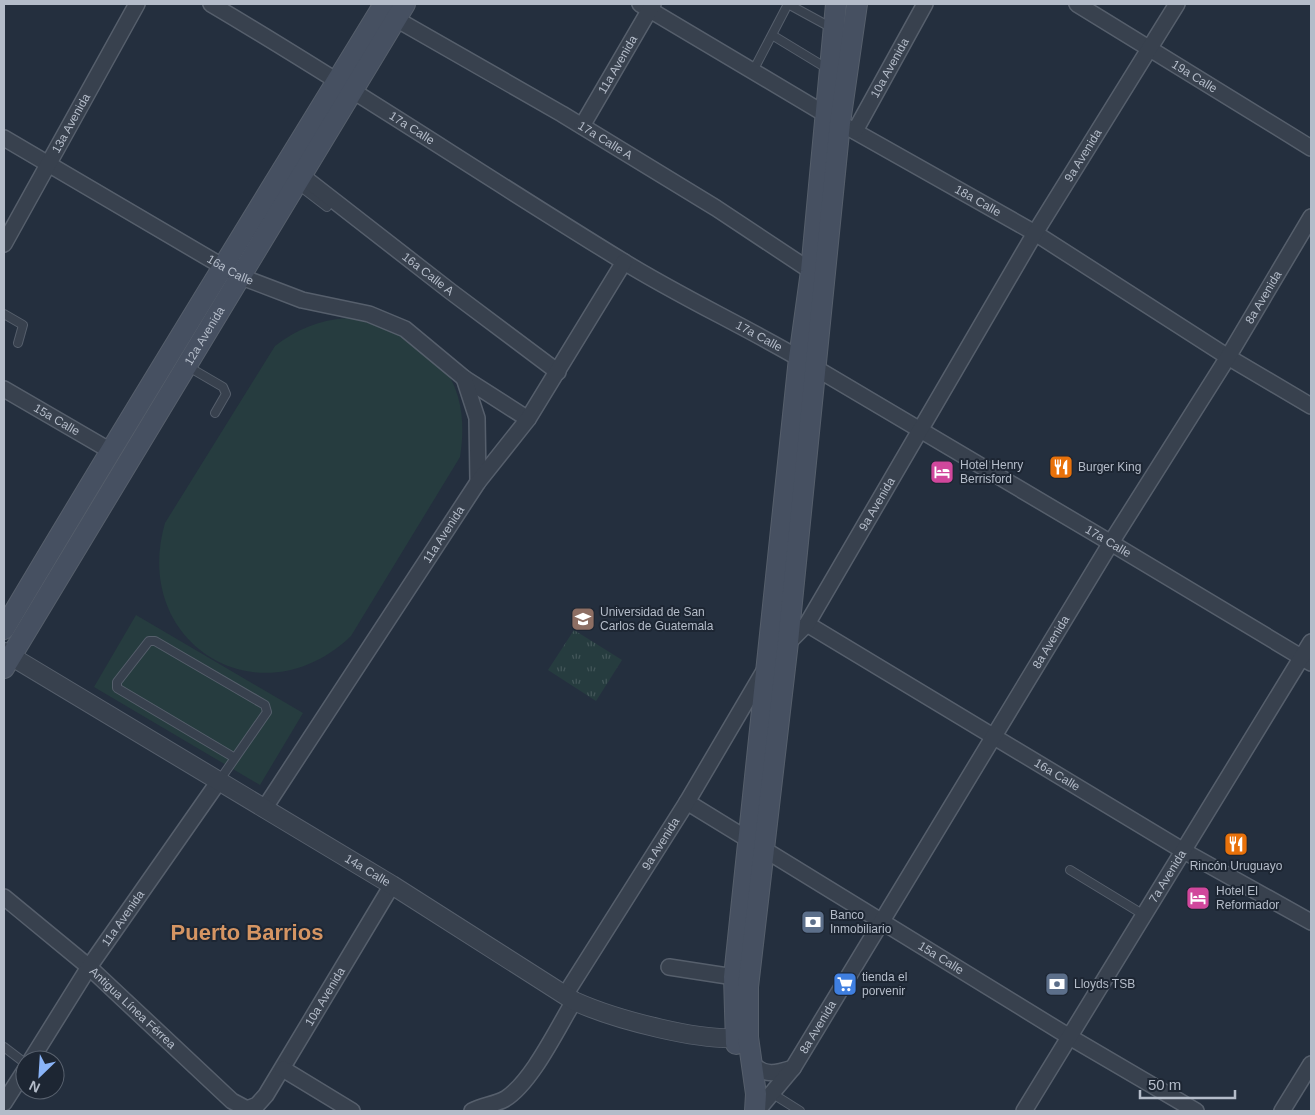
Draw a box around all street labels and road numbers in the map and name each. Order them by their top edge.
street label: 11a Avenida [595,33,640,96]
street label: 10a Avenida [868,35,912,100]
street label: 19a Calle [1169,57,1220,96]
street label: 13a Avenida [49,91,93,156]
street label: 17a Calle [387,109,437,148]
street label: 17a Calle A [575,118,635,162]
street label: 9a Avenida [1062,126,1105,184]
street label: 18a Calle [952,182,1004,219]
street label: 16a Calle A [399,249,457,298]
street label: 16a Calle [204,252,256,288]
street label: 8a Avenida [1242,268,1285,326]
street label: 12a Avenida [182,304,228,368]
street label: 17a Calle [733,318,785,354]
street label: 15a Calle [31,401,82,439]
street label: 9a Avenida [856,475,898,533]
street label: 11a Avenida [420,503,467,566]
street label: 17a Calle [1083,522,1134,560]
street label: 8a Avenida [1030,613,1072,671]
street label: 16a Calle [1032,756,1083,794]
street label: 9a Avenida [639,815,683,872]
street label: 7a Avenida [1146,847,1189,905]
street label: 14a Calle [342,851,393,890]
street label: 11a Avenida [99,887,148,949]
street label: 15a Calle [916,939,967,977]
street label: Antigua Línea Férrea [87,964,179,1052]
street label: 10a Avenida [302,965,348,1029]
street label: 8a Avenida [796,998,839,1056]

